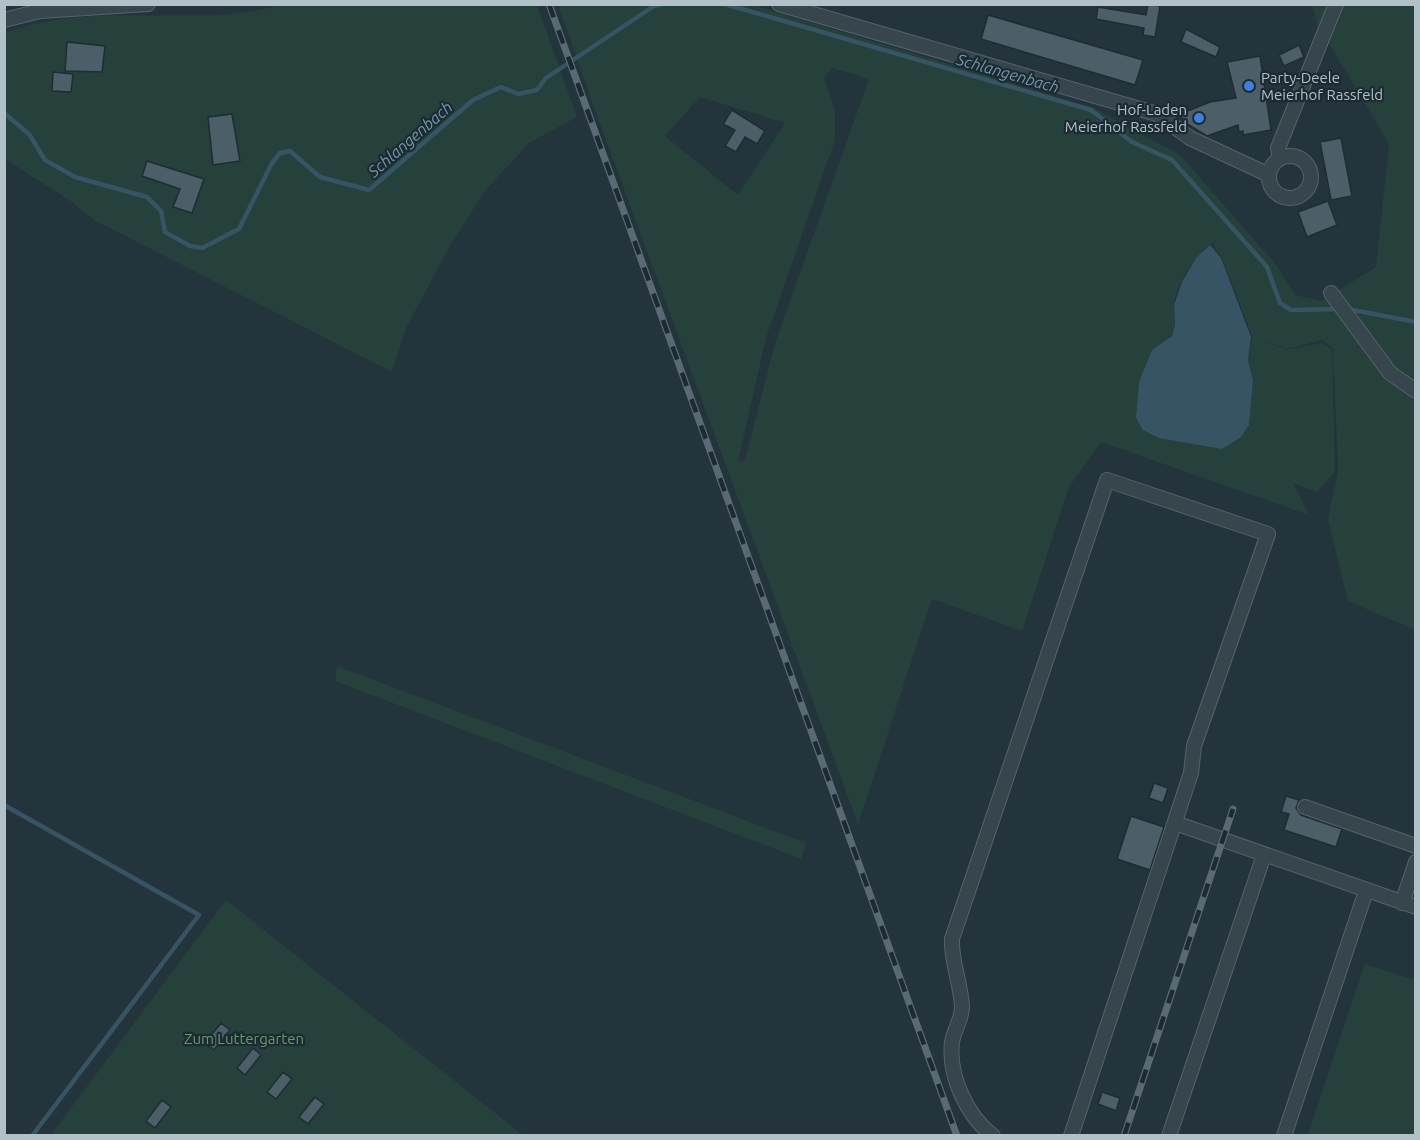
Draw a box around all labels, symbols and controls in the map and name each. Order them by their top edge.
water label: Schlangenbach [954,50,1061,96]
place label: Party-Deele Meierhof Rassfeld [1261,69,1383,103]
marker: Party-Deele Meierhof Rassfeld [1242,79,1256,93]
water label: Schlangenbach [363,98,456,181]
place label: Hof-Laden Meierhof Rassfeld [1065,101,1187,135]
marker: Hof-Laden Meierhof Rassfeld [1192,111,1206,125]
park label: Zum Luttergarten [184,1030,304,1047]

